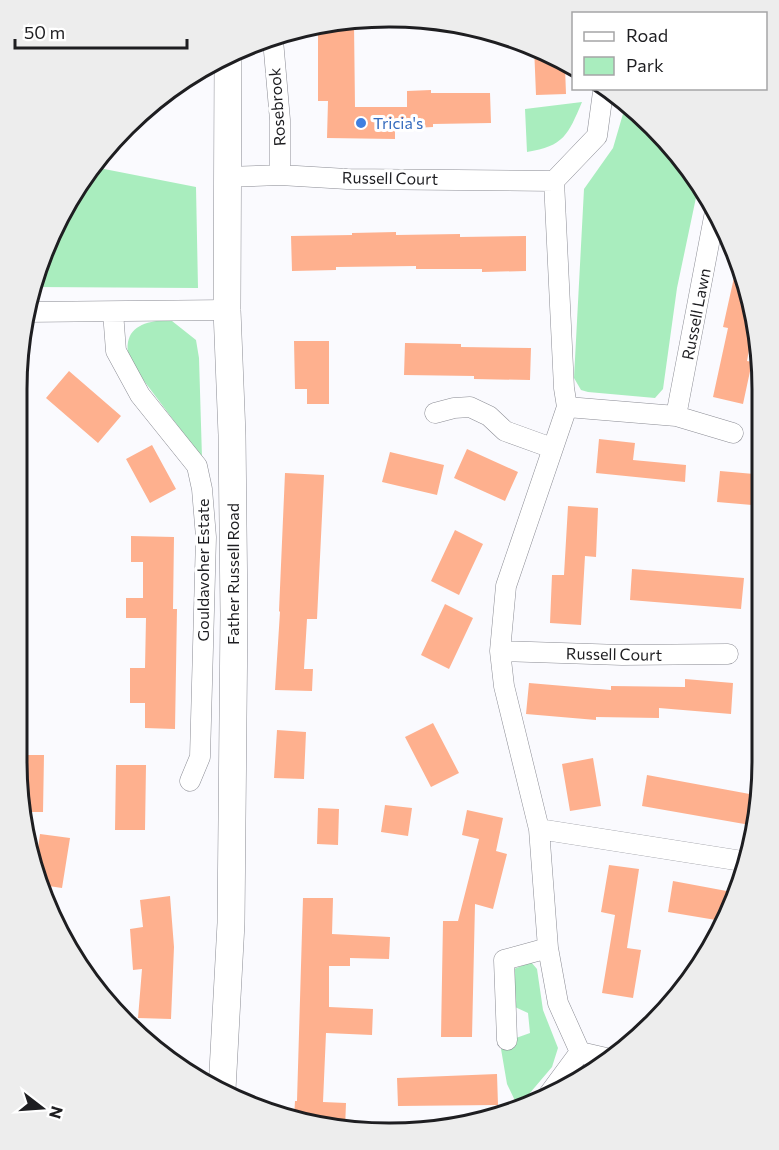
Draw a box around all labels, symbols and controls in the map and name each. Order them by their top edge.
scale bar [15,12,188,50]
legend [572,12,767,90]
text: 50 m [24,21,65,43]
text: Road [626,24,668,46]
text: Park [626,54,664,76]
street label: Rosebrook [264,67,289,147]
place label: Tricia's [373,113,423,132]
marker: Tricia's [354,116,368,130]
street label: Russell Court [342,167,439,188]
street label: Russell Lawn [677,266,714,361]
street label: Gouldavoher Estate [193,499,212,641]
street label: Father Russell Road [223,503,242,645]
street label: Russell Court [566,643,663,664]
north arrow [12,1078,72,1138]
text: N [46,1104,68,1121]

